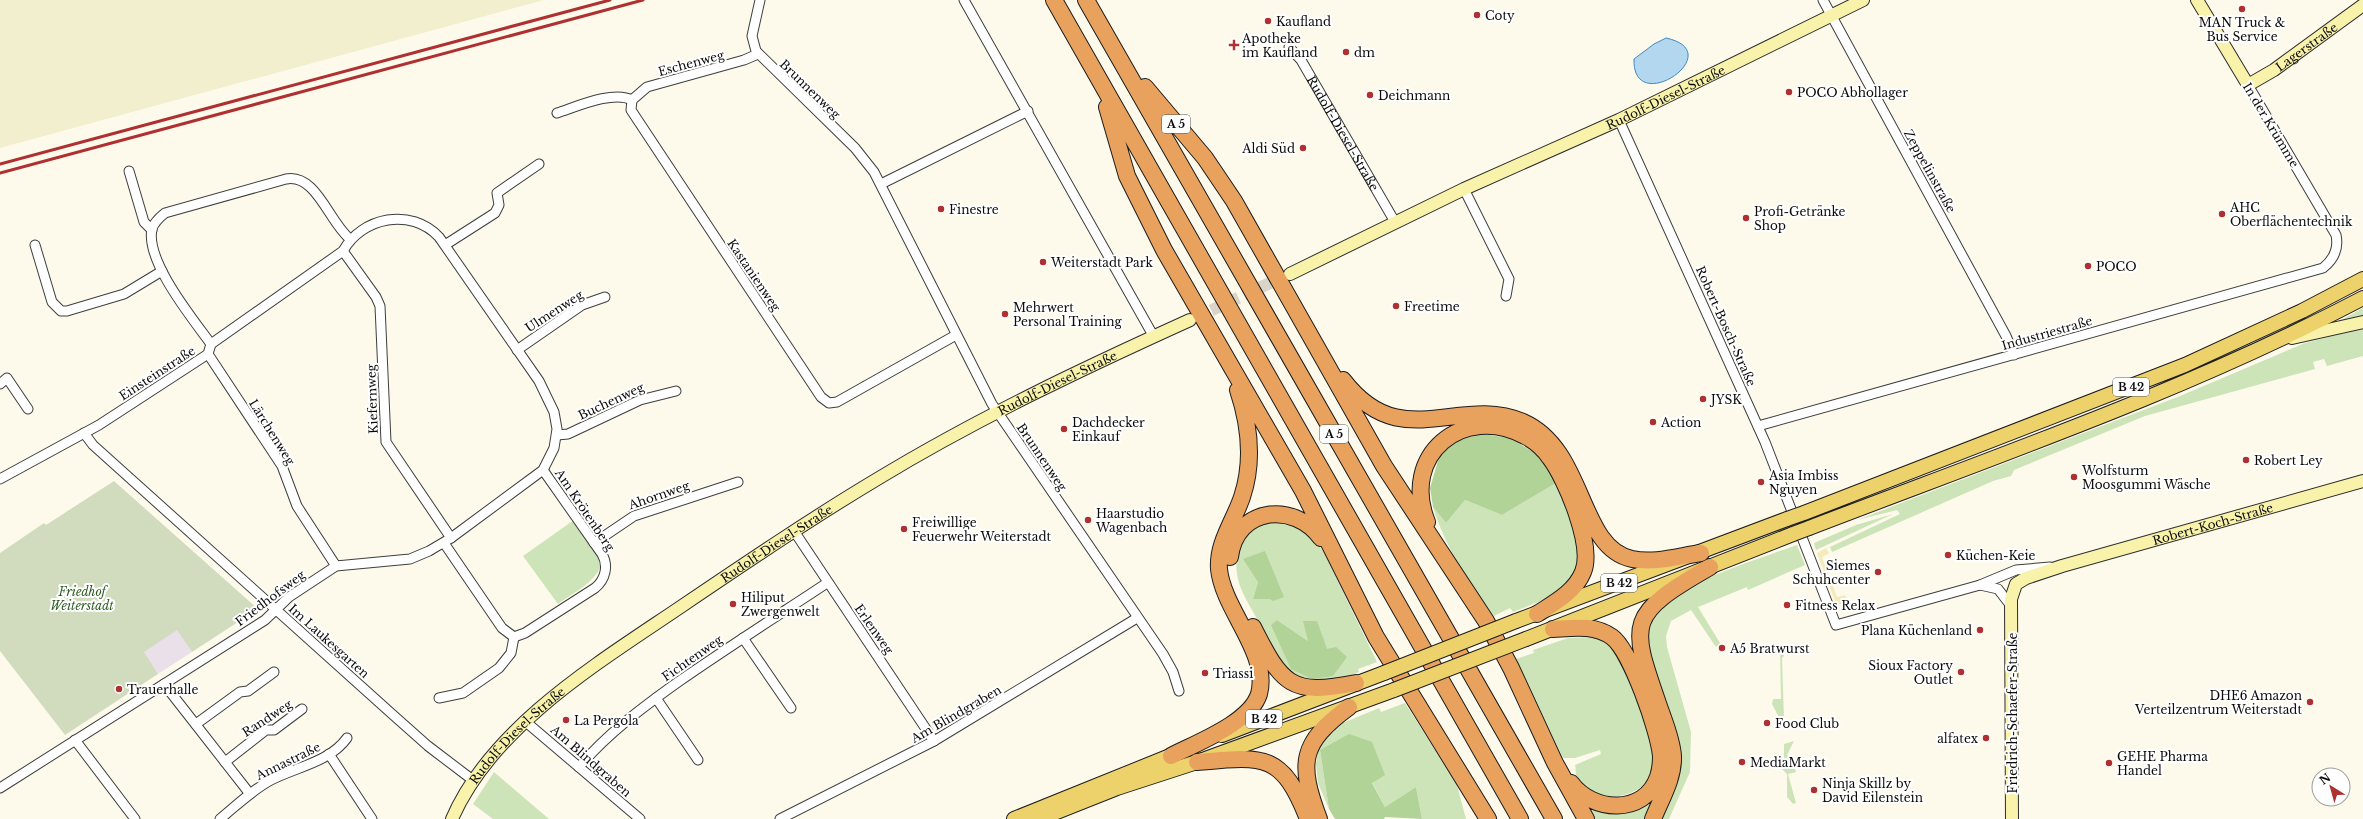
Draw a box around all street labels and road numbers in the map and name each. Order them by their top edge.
street label: Lagerstraße [2272,19,2340,74]
street label: Eschenweg [656,47,726,79]
street label: Brunnenweg [777,56,844,122]
street label: Rudolf-Diesel-Straße [1603,62,1727,132]
street label: Rudolf-Diesel-Straße [1304,73,1383,193]
street label: In der Krümme [2240,80,2302,170]
road number: A 5 [1162,115,1190,133]
street label: Zeppelinstraße [1901,127,1959,215]
street label: Kastanienweg [724,236,784,315]
street label: Robert-Bosch-Straße [1693,264,1759,389]
street label: Ulmenweg [522,286,586,335]
street label: Industriestraße [2000,313,2094,353]
street label: Einsteinstraße [116,343,198,403]
street label: Rudolf-Diesel-Straße [995,347,1119,418]
street label: Kiefernweg [363,363,381,434]
road number: B 42 [2113,378,2149,396]
street label: Buchenweg [576,379,647,423]
street label: Lärchenweg [246,396,299,468]
street label: Brunnenweg [1014,420,1071,494]
road number: A 5 [1320,425,1348,443]
street label: Am Krötenberg [551,465,618,555]
street label: Ahornweg [626,477,692,513]
street label: Robert-Koch-Straße [2151,499,2275,548]
street label: Rudolf-Diesel-Straße [718,501,835,585]
street label: Friedhofsweg [232,566,308,629]
road number: B 42 [1601,574,1637,592]
street label: Im Laukesgarten [286,601,372,681]
street label: Erlenweg [851,601,897,657]
street label: Fichtenweg [659,631,726,684]
street label: Friedrich-Schaefer-Straße [2005,632,2020,793]
street label: Am Blindgraben [907,682,1004,746]
street label: Rudolf-Diesel-Straße [466,683,568,787]
street label: Randweg [239,696,295,740]
road number: B 42 [1246,710,1282,728]
street label: Am Blindgraben [547,721,634,800]
street label: Annastraße [252,739,323,783]

